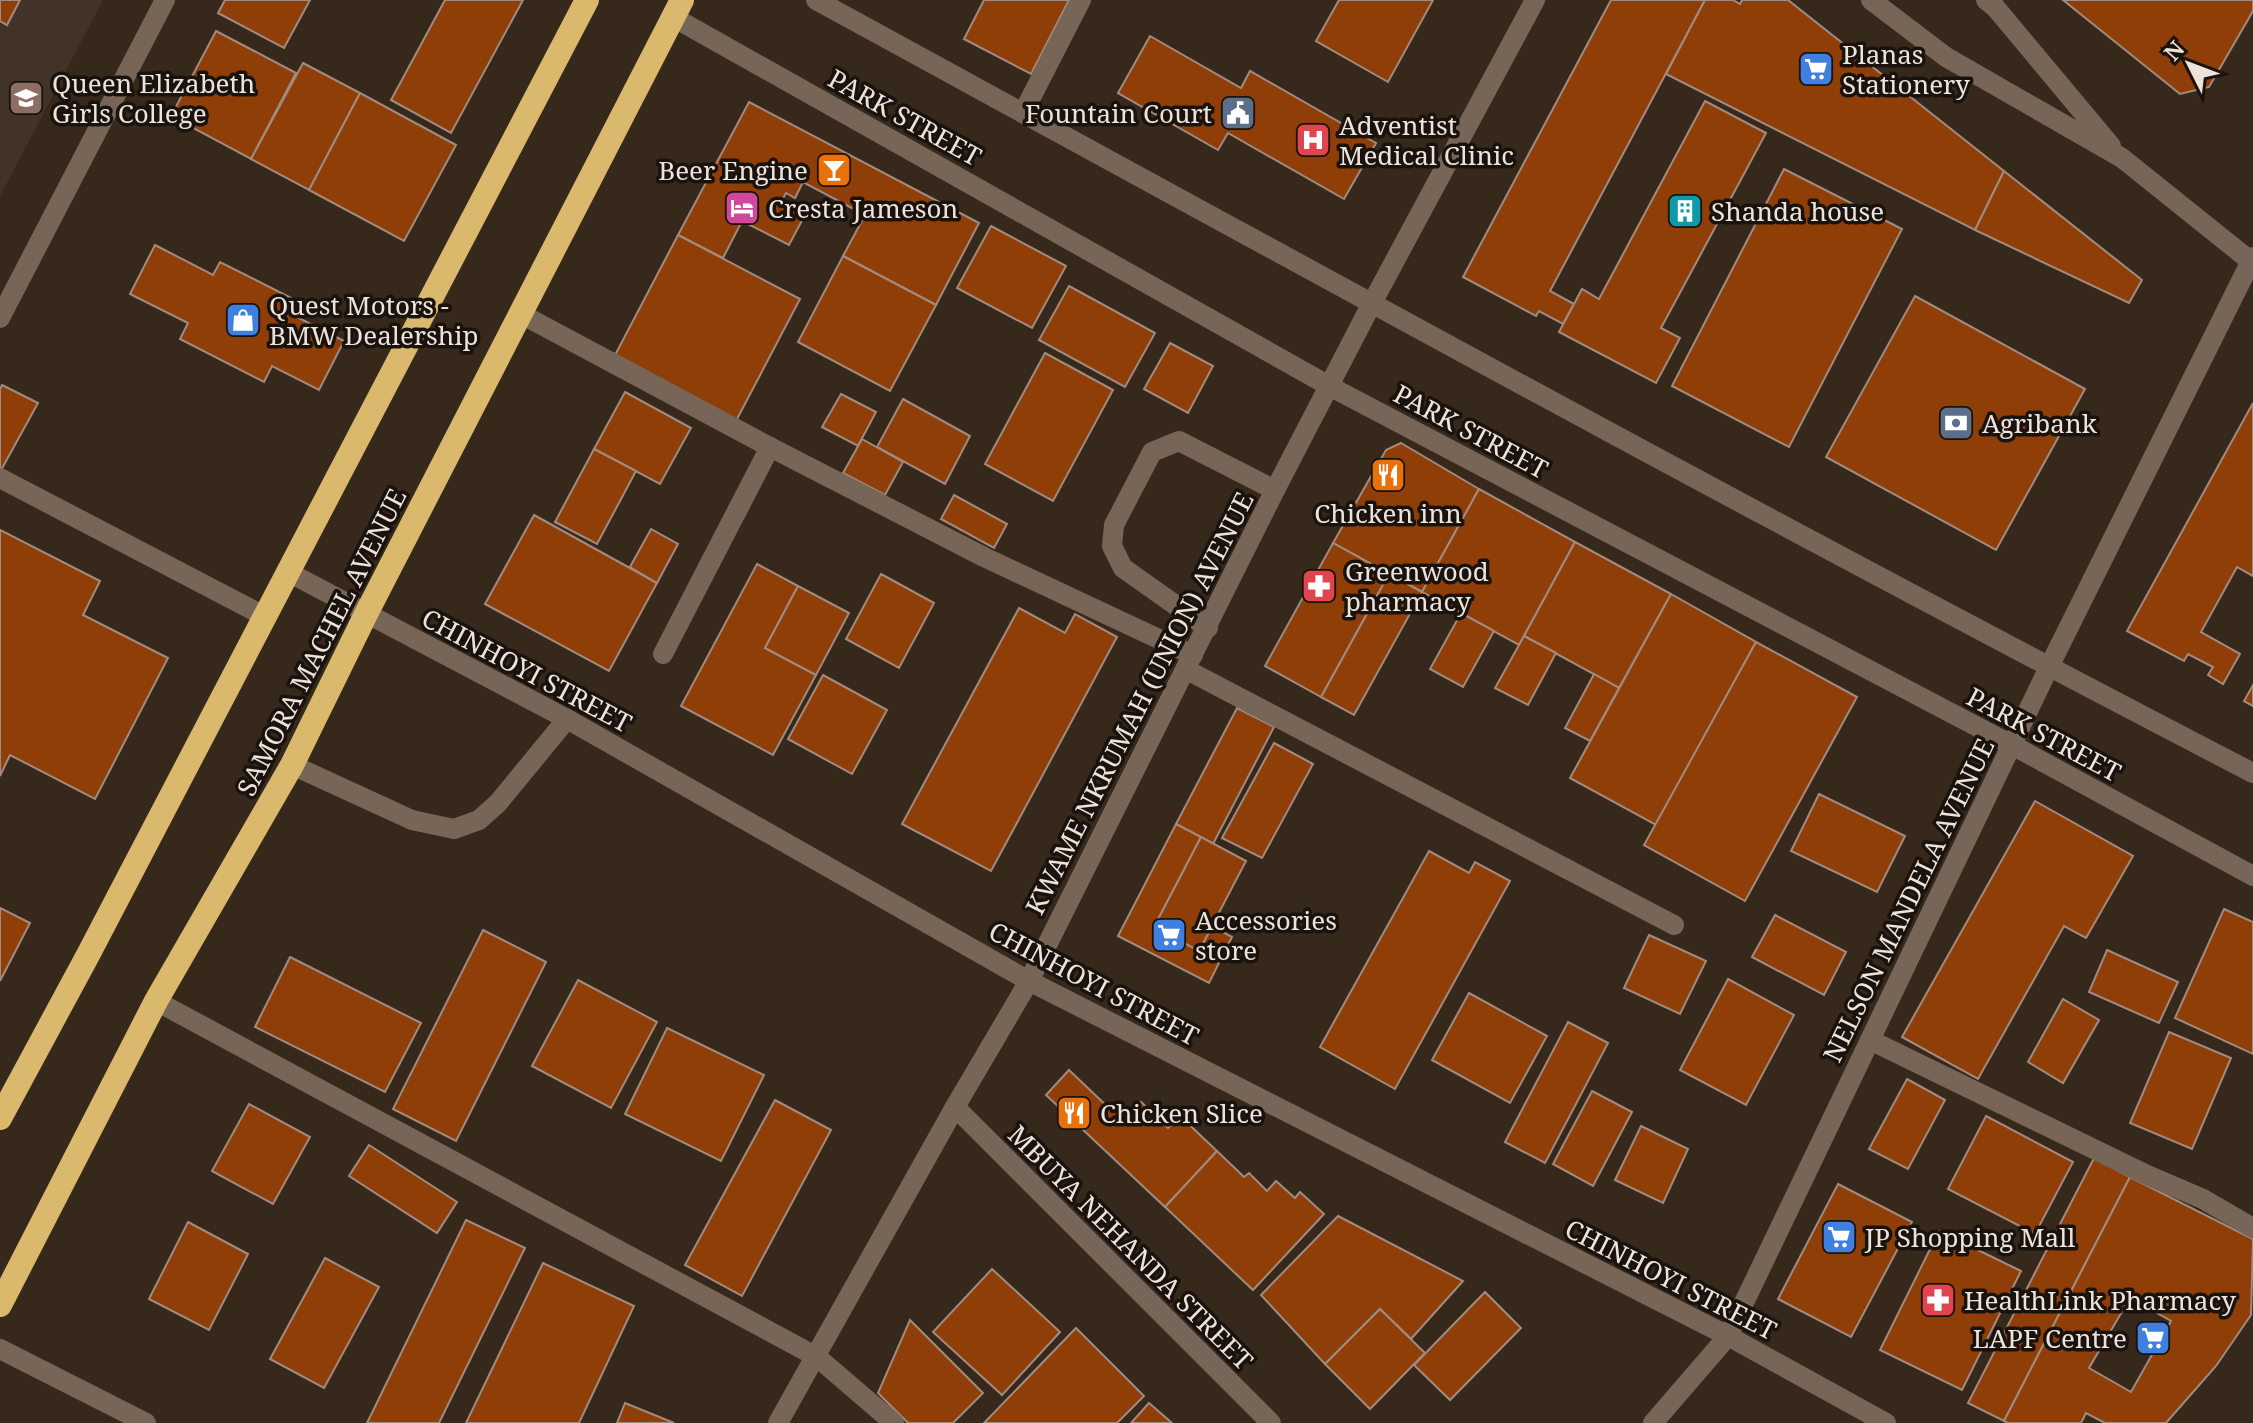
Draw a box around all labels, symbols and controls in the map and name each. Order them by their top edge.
north arrow [2149,24,2229,104]
text: N [2156,33,2190,66]
place label: Planas Stationery [1842,36,1970,102]
supermarket icon: Planas Stationery [1797,50,1835,88]
street label: PARK STREET [822,60,988,174]
place label: Queen Elizabeth Girls College [52,65,255,131]
school or university icon: Queen Elizabeth Girls College [7,79,45,117]
public building icon: Fountain Court [1219,94,1257,132]
place label: Fountain Court [1025,95,1212,131]
place label: Adventist Medical Clinic [1339,107,1514,173]
hospital icon: Adventist Medical Clinic [1294,121,1332,159]
bar icon: Beer Engine [815,151,853,189]
place label: Beer Engine [658,152,808,188]
hotel icon: Cresta Jameson [723,189,761,227]
place label: Cresta Jameson [768,190,959,226]
building icon: Shanda house [1666,192,1704,230]
place label: Shanda house [1711,193,1884,229]
place label: Quest Motors - BMW Dealership [269,287,479,353]
shop icon: Quest Motors - BMW Dealership [224,301,262,339]
street label: PARK STREET [1388,375,1554,487]
bank icon: Agribank [1937,404,1975,442]
place label: Agribank [1982,405,2098,441]
restaurant icon: Chicken inn [1369,456,1407,494]
street label: SAMORA MACHEL AVENUE [228,482,414,802]
street label: KWAME NKRUMAH (UNION) AVENUE [1016,486,1262,920]
place label: Chicken inn [1314,495,1462,531]
place label: Greenwood pharmacy [1345,553,1489,619]
pharmacy icon: Greenwood pharmacy [1300,567,1338,605]
street label: CHINHOYI STREET [416,600,638,741]
street label: PARK STREET [1961,678,2127,790]
street label: NELSON MANDELA AVENUE [1814,732,2002,1068]
place label: Accessories store [1195,902,1337,968]
street label: CHINHOYI STREET [983,913,1205,1054]
supermarket icon: Accessories store [1150,916,1188,954]
restaurant icon: Chicken Slice [1055,1094,1093,1132]
place label: Chicken Slice [1100,1095,1263,1131]
street label: MBUYA NEHANDA STREET [1001,1117,1261,1377]
street label: CHINHOYI STREET [1559,1210,1783,1348]
supermarket icon: JP Shopping Mall [1820,1218,1858,1256]
place label: JP Shopping Mall [1864,1219,2075,1255]
pharmacy icon: HealthLink Pharmacy [1919,1281,1957,1319]
place label: HealthLink Pharmacy [1964,1282,2236,1318]
supermarket icon: LAPF Centre [2134,1319,2172,1357]
place label: LAPF Centre [1973,1320,2127,1356]

